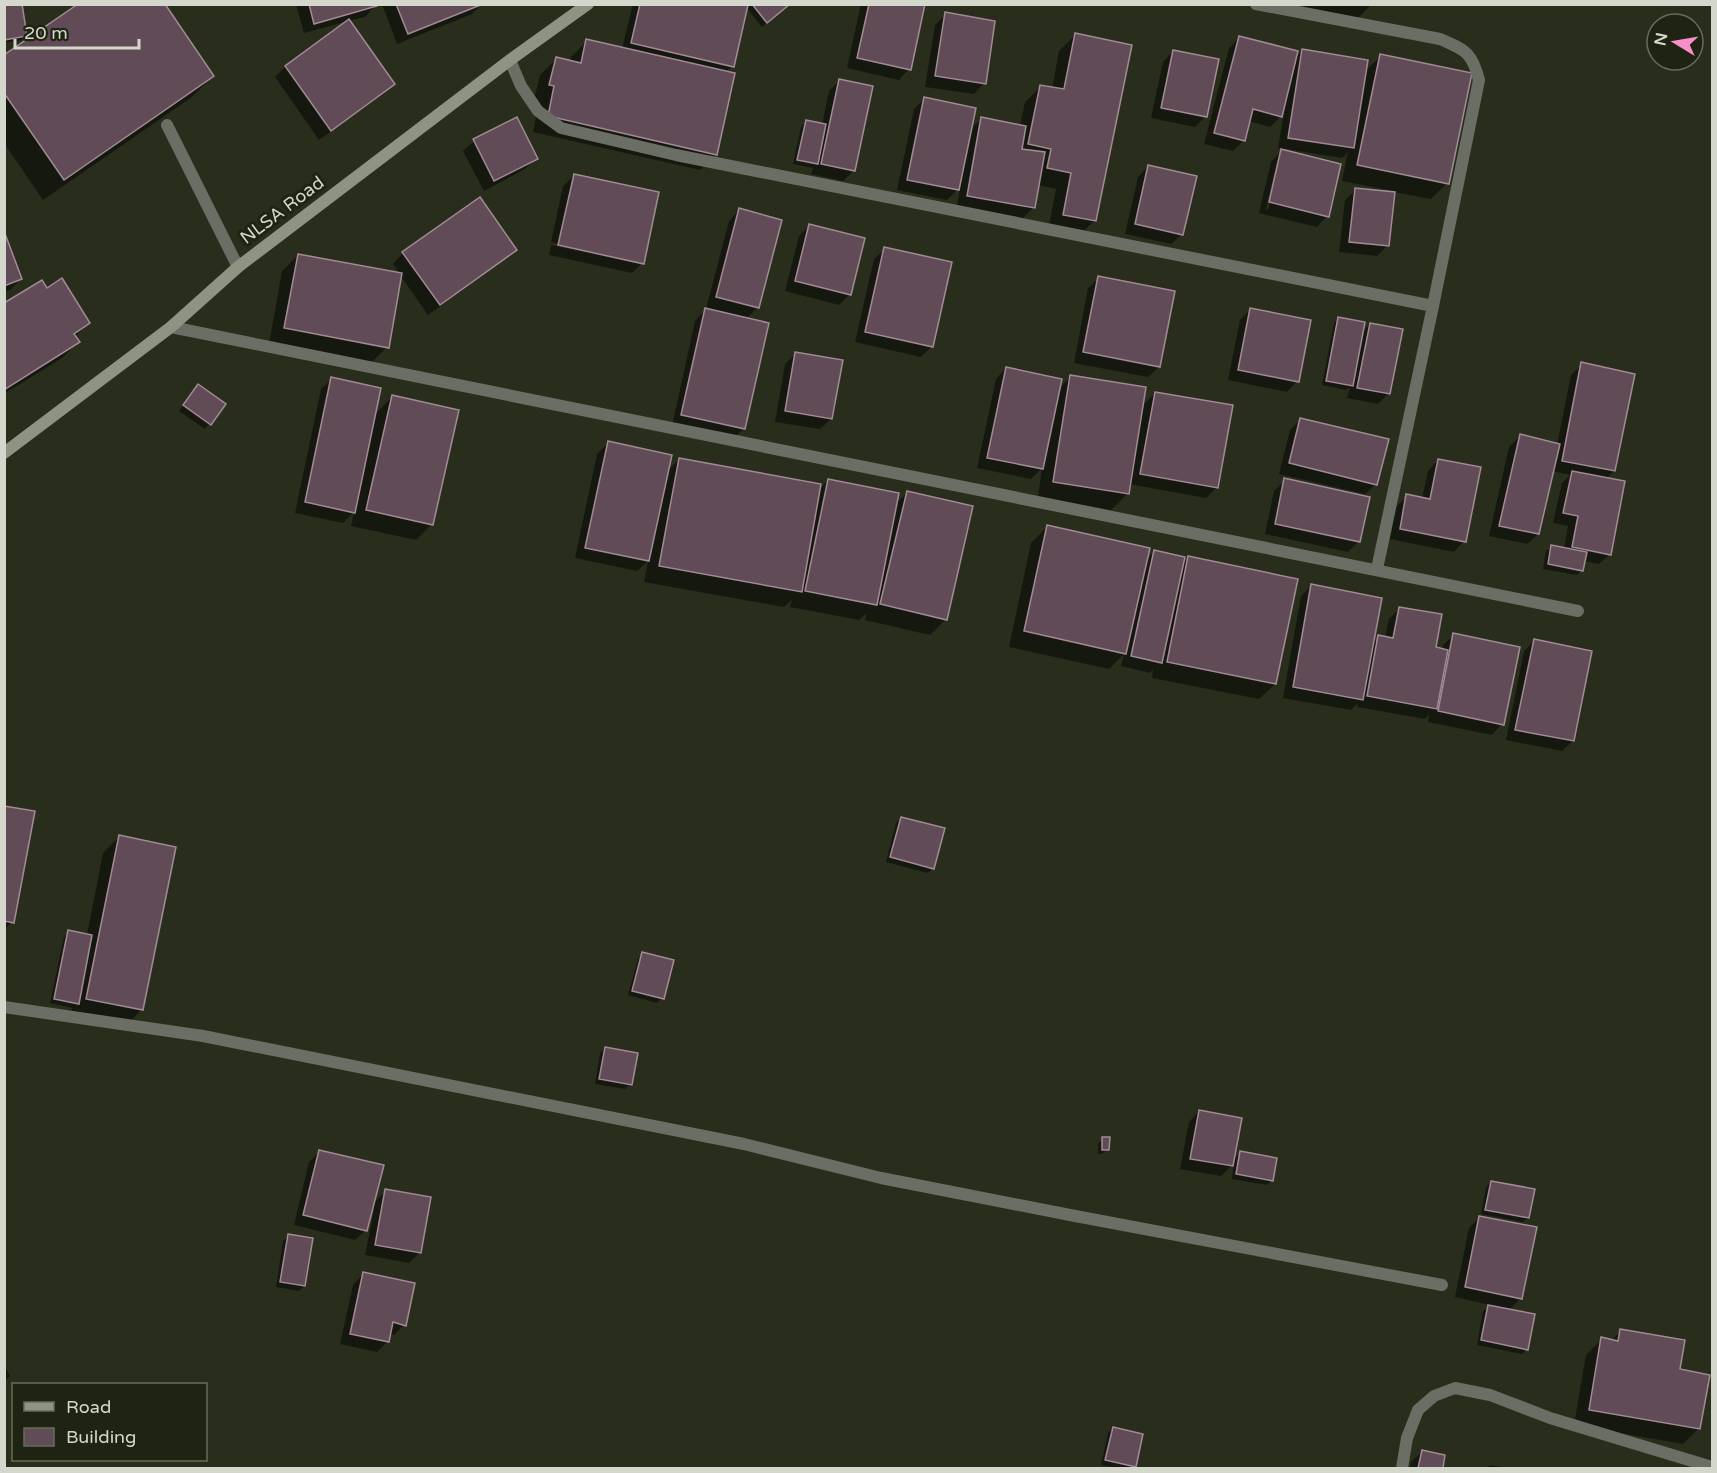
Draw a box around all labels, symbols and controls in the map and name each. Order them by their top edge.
scale bar [15,12,140,50]
north arrow [1645,12,1705,72]
text: 20 m [24,22,68,44]
text: N [1650,31,1672,48]
street label: NLSA Road [236,171,328,249]
legend [12,1383,207,1461]
text: Road [66,1396,111,1418]
text: Building [66,1426,136,1448]

